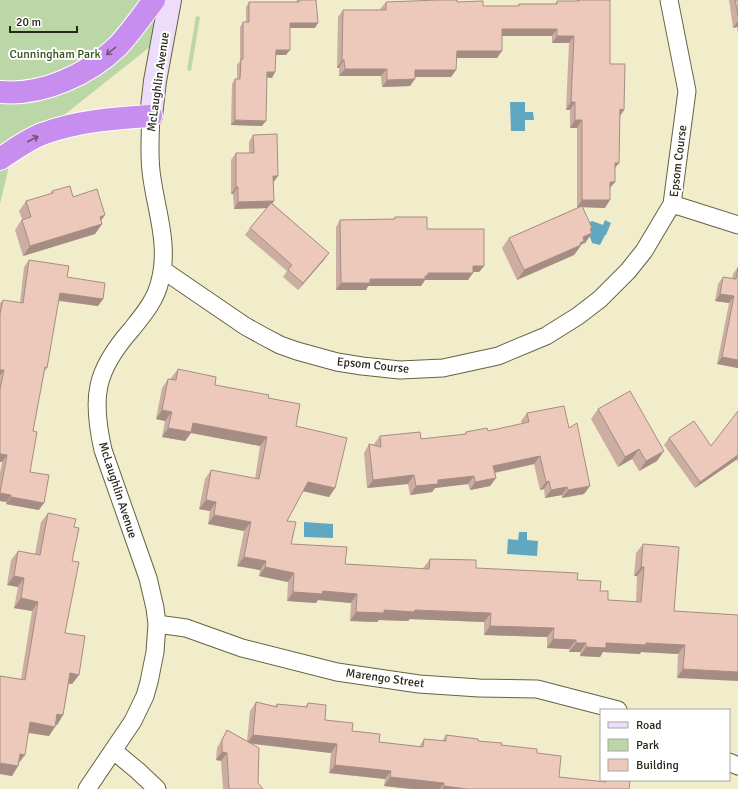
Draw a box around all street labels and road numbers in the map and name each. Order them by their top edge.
street label: McLaughlin Avenue [144,31,173,133]
street label: Epsom Course [667,124,690,198]
street label: Epsom Course [336,354,410,377]
street label: McLaughlin Avenue [95,440,140,540]
street label: Marengo Street [345,666,425,691]

